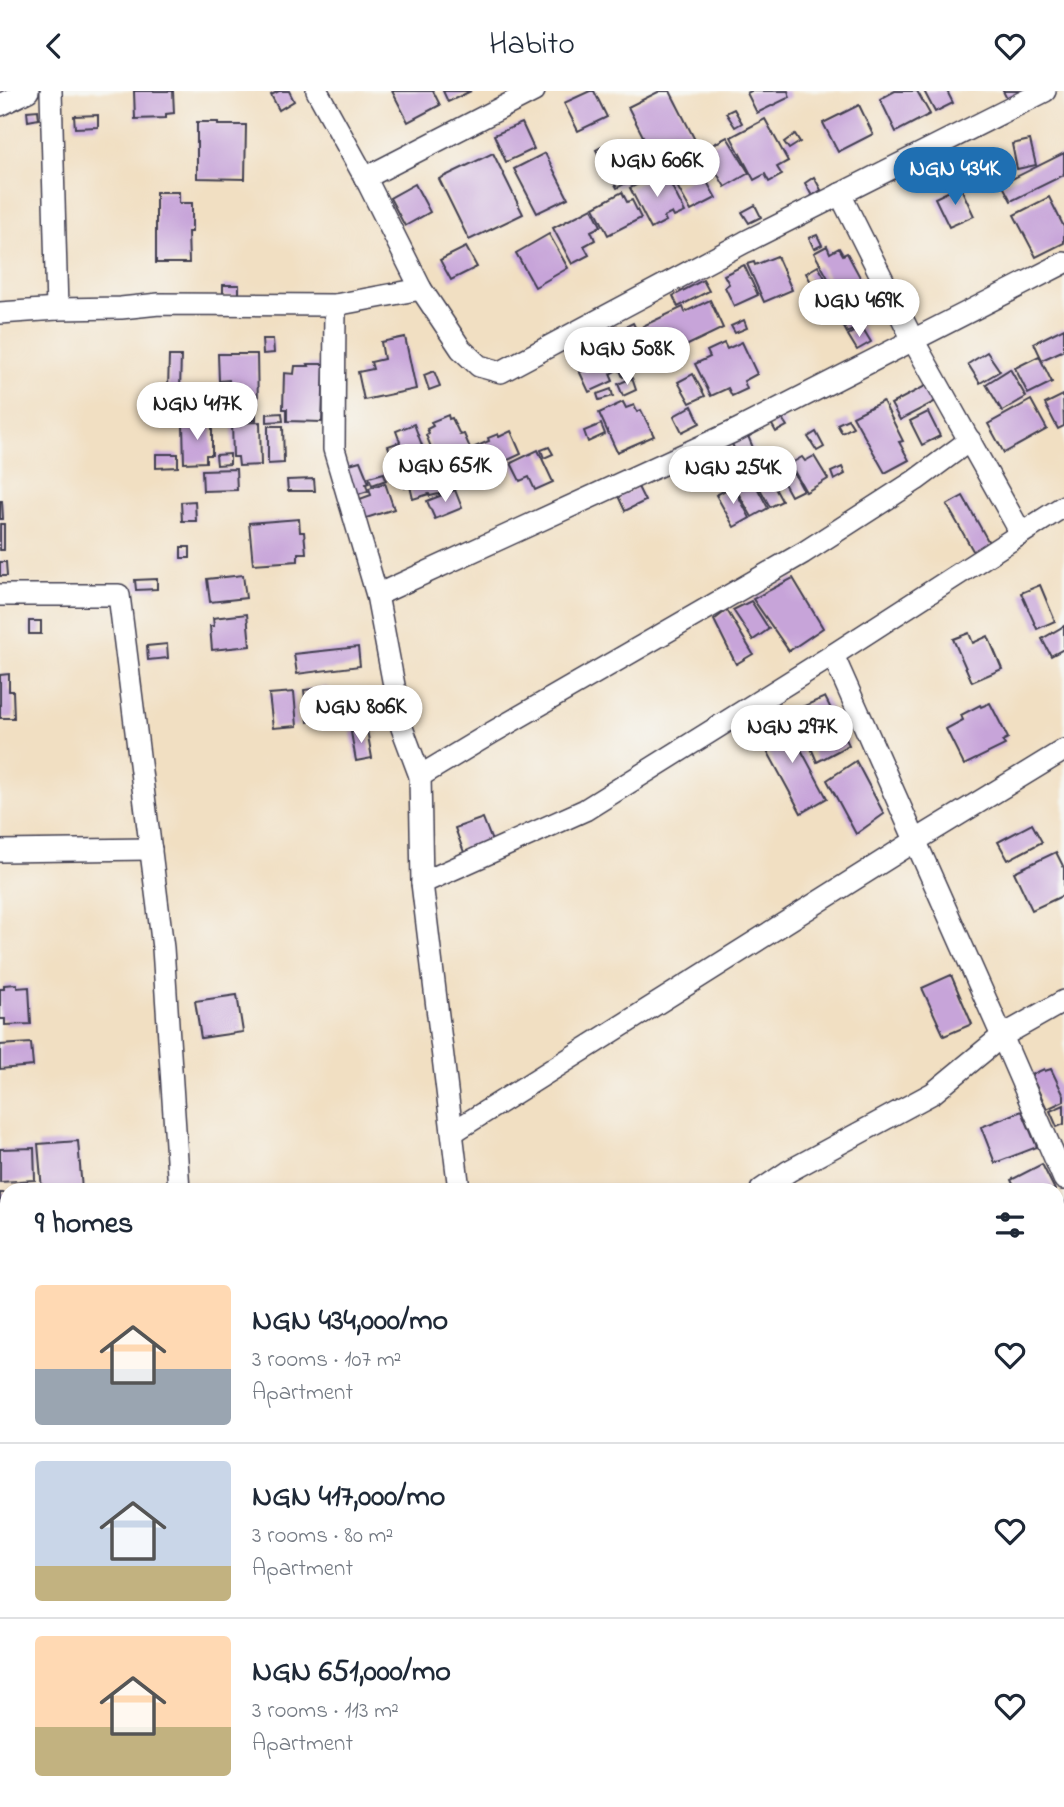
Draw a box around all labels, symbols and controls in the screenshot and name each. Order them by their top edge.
text: Habito [489,22,575,69]
icon: back [35,27,73,65]
icon: heart [991,27,1029,65]
pin: NGN 606K [585,139,729,199]
text: NGN 606K [611,145,703,178]
pin: NGN 434K [883,148,1027,207]
text: NGN 434K [910,153,1000,186]
pin: NGN 469K [787,279,931,339]
text: NGN 469K [815,285,903,318]
pin: NGN 508K [555,327,699,387]
text: NGN 508K [580,333,674,366]
pin: NGN 417K [125,383,269,442]
text: NGN 417K [153,388,241,421]
pin: NGN 651K [373,445,517,504]
pin: NGN 254K [661,447,805,506]
text: NGN 651K [399,450,491,483]
text: NGN 254K [685,452,781,485]
pin: NGN 806K [289,685,433,745]
text: NGN 806K [315,691,407,724]
pin: NGN 297K [720,705,864,765]
text: NGN 297K [747,711,837,744]
text: 9 homes [35,1203,133,1247]
icon: filters [991,1206,1029,1244]
text: NGN 434,000/mo [252,1300,448,1344]
icon: home [91,1313,175,1397]
icon: heart [991,1336,1029,1374]
text: 3 rooms · 107 m² [252,1344,401,1377]
text: Apartment [252,1377,353,1410]
text: NGN 417,000/mo [252,1476,445,1520]
icon: home [91,1489,175,1573]
icon: heart [991,1512,1029,1550]
text: 3 rooms · 80 m² [252,1520,393,1553]
text: Apartment [252,1553,353,1586]
text: NGN 651,000/mo [252,1651,451,1695]
icon: home [91,1664,175,1748]
icon: heart [991,1687,1029,1725]
text: 3 rooms · 113 m² [252,1695,399,1728]
text: Apartment [252,1728,353,1761]

